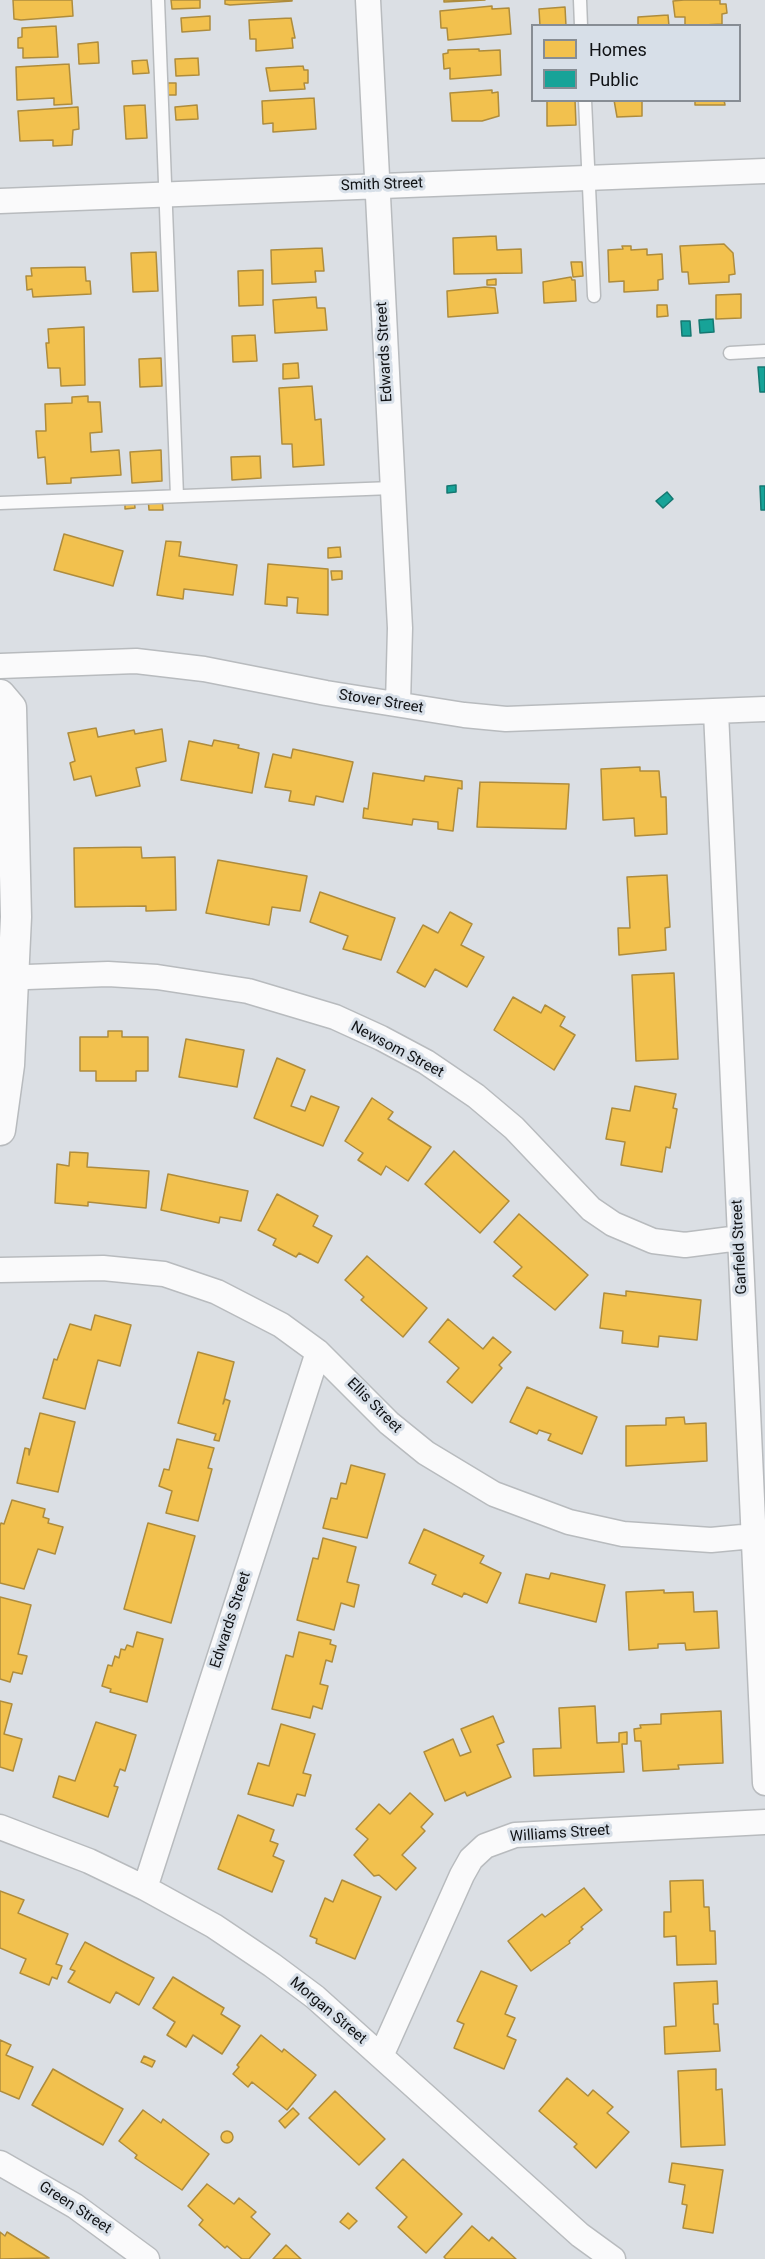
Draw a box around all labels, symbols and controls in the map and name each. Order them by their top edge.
legend [531,24,741,102]
text: Homes [589,39,647,60]
text: Public [589,69,639,90]
street label: Smith Street [341,175,423,195]
street label: Edwards Street [373,301,397,403]
street label: Stover Street [337,686,425,718]
street label: Newsom Street [347,1018,447,1082]
street label: Garfield Street [729,1199,751,1295]
street label: Ellis Street [343,1375,405,1437]
street label: Edwards Street [207,1569,255,1671]
street label: Williams Street [509,1822,611,1846]
street label: Morgan Street [286,1974,370,2048]
street label: Green Street [35,2178,115,2238]

